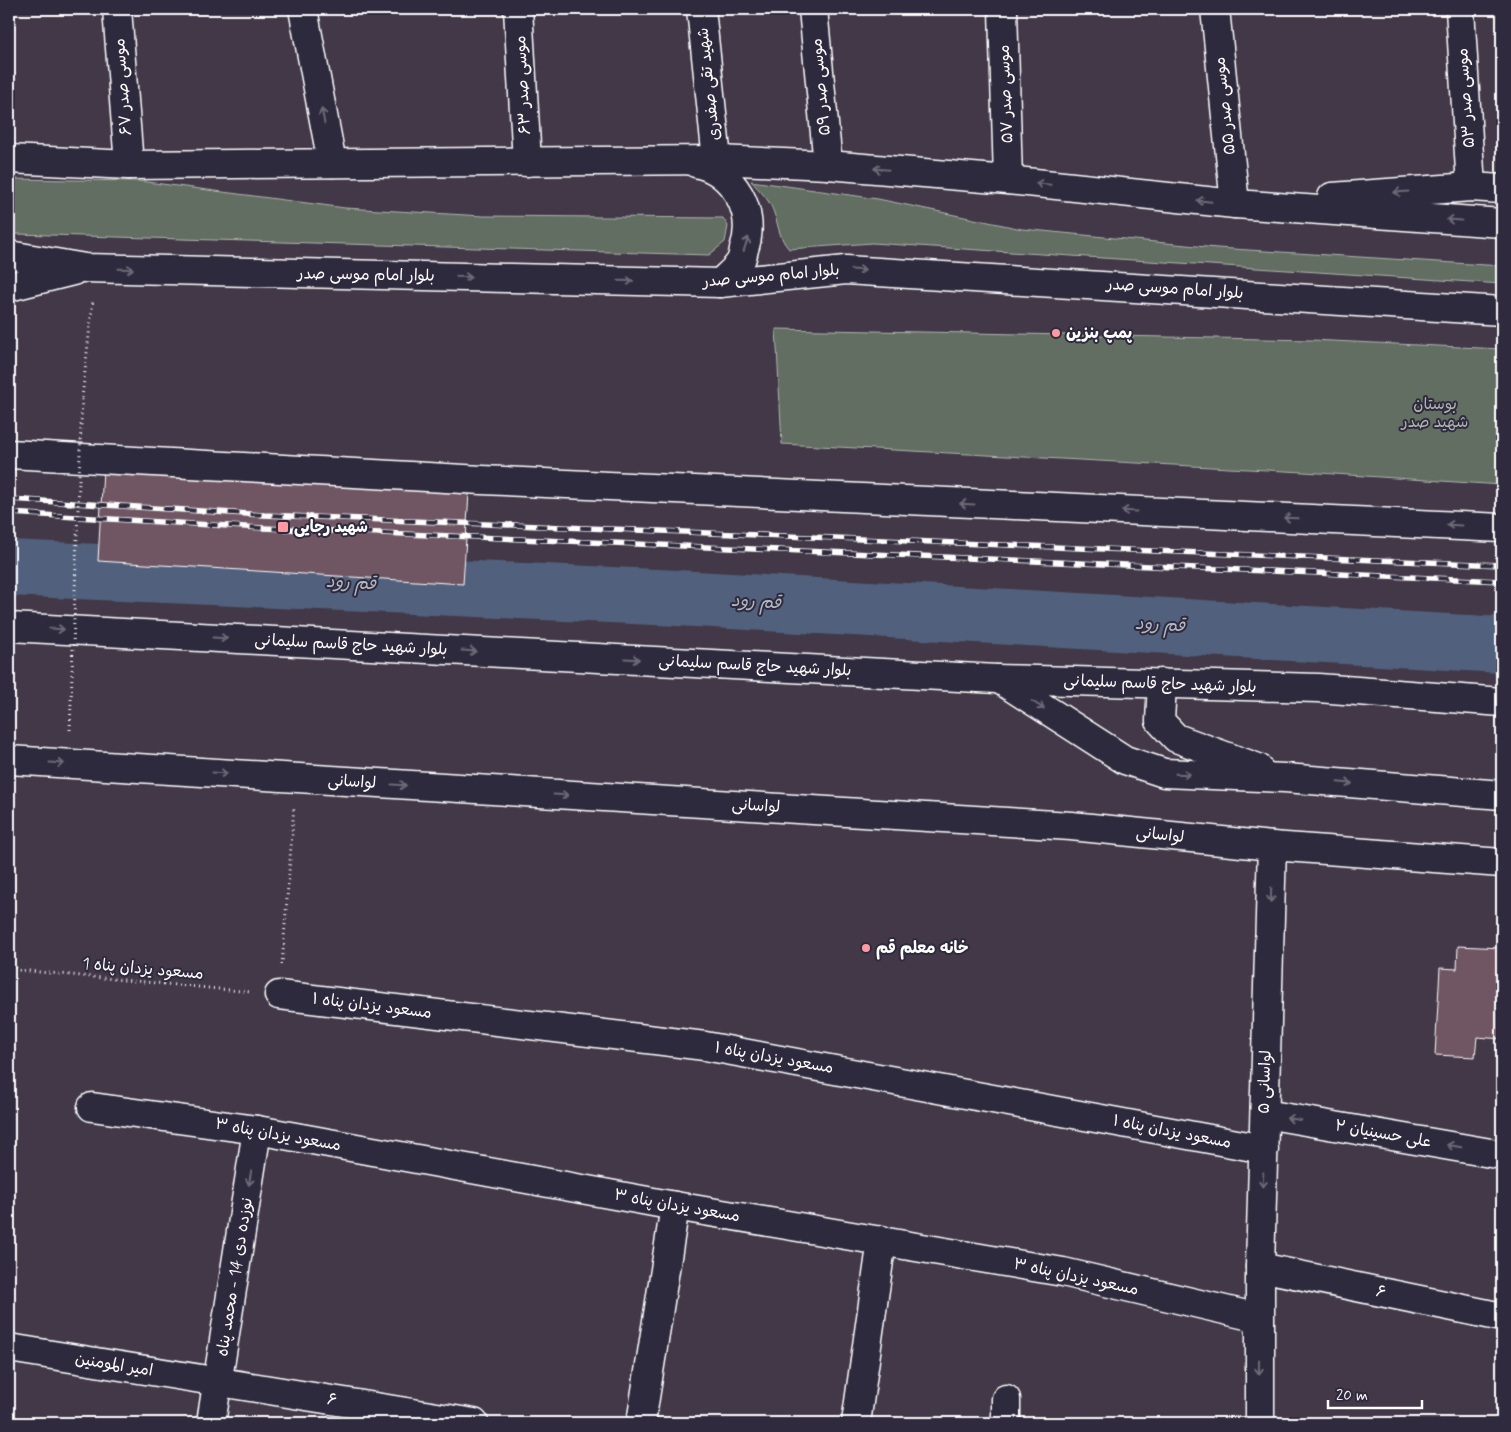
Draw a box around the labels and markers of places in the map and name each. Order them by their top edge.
place label: پمپ بنزین [1066,323,1132,344]
marker: پمپ بنزین [1050,327,1062,339]
place label: شهید رجایی [294,517,368,538]
marker: شهید رجایی [276,520,290,534]
place label: خانه معلم قم [876,938,969,960]
marker: خانه معلم قم [860,942,872,954]

